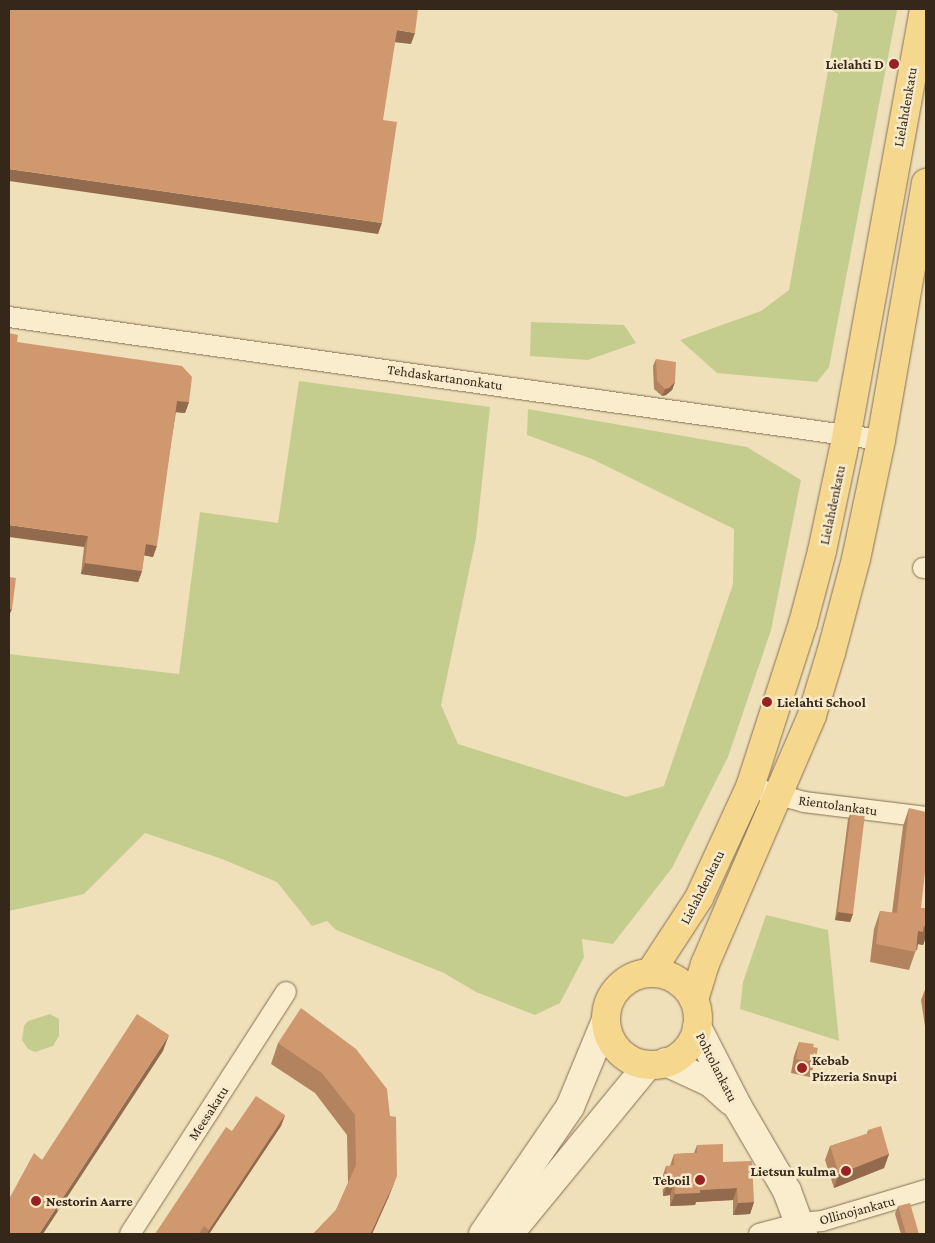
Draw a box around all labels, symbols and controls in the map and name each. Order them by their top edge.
place label: Lielahti D [825,56,884,72]
marker: Lielahti D [888,58,900,70]
street label: Lielahdenkatu [890,66,920,148]
street label: Tehdaskartanonkatu [386,361,504,393]
street label: Lielahdenkatu [815,464,849,546]
place label: Lielahti School [777,694,866,710]
marker: Lielahti School [761,696,773,708]
street label: Rientolankatu [798,791,878,819]
street label: Lielahdenkatu [676,847,728,927]
street label: Pohtolankatu [692,1030,742,1104]
place label: Kebab Pizzeria Snupi [812,1052,897,1084]
marker: Kebab Pizzeria Snupi [796,1062,808,1074]
street label: Meesakatu [184,1083,232,1143]
place label: Lietsun kulma [750,1163,836,1179]
marker: Lietsun kulma [840,1165,852,1177]
place label: Teboil [653,1172,690,1188]
marker: Teboil [694,1174,706,1186]
street label: Ollinojankatu [817,1192,897,1228]
place label: Nestorin Aarre [46,1193,133,1209]
marker: Nestorin Aarre [30,1195,42,1207]

